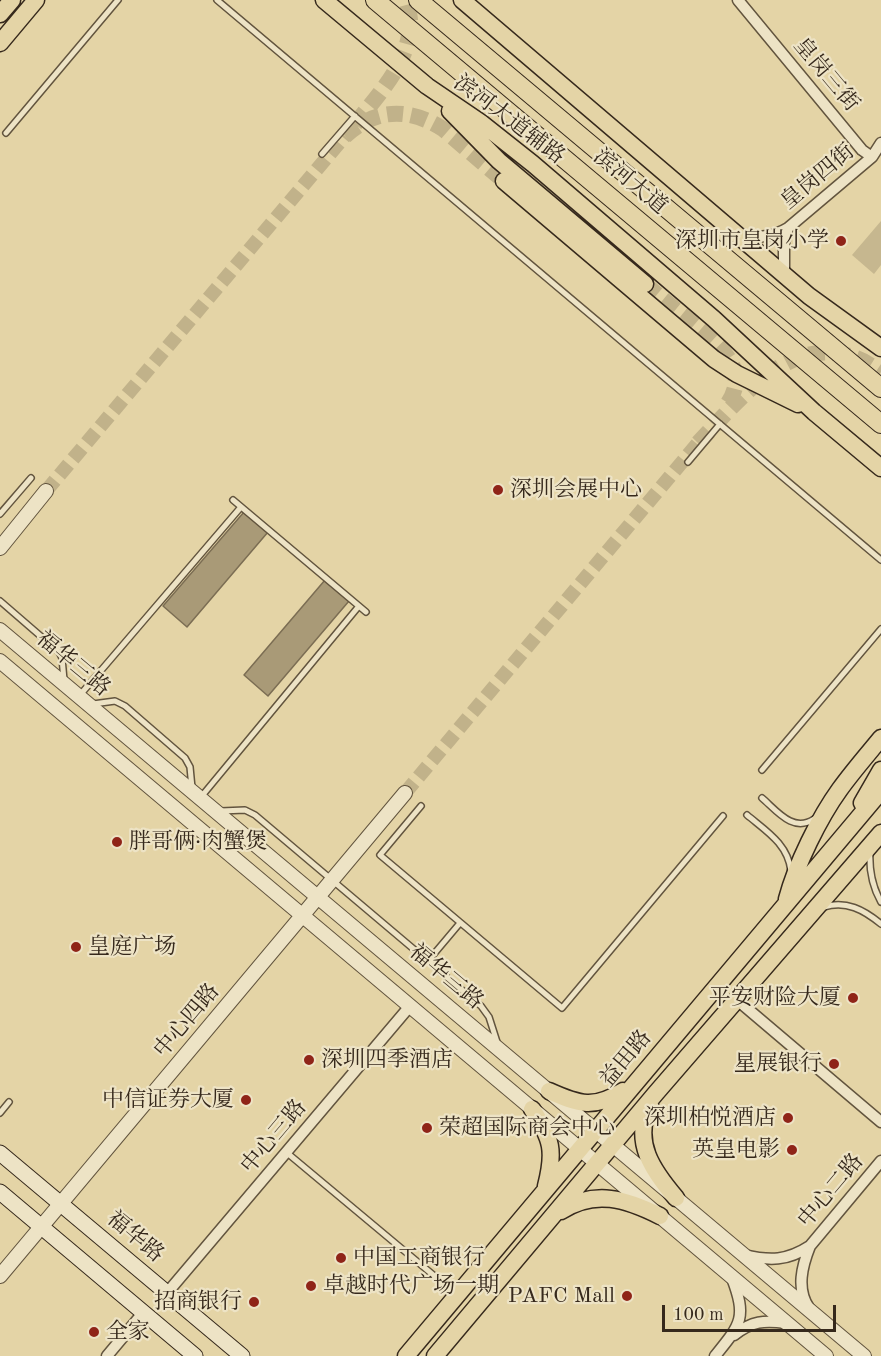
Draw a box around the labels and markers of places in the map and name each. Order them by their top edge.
place label: 深圳市皇岗小学 [675,228,829,254]
marker: 深圳市皇岗小学 [834,234,848,248]
place label: 深圳会展中心 [510,477,642,503]
marker: 深圳会展中心 [491,483,505,497]
place label: 胖哥俩·肉蟹煲 [129,829,267,855]
marker: 胖哥俩·肉蟹煲 [110,835,124,849]
place label: 皇庭广场 [88,934,176,960]
marker: 皇庭广场 [69,940,83,954]
place label: 平安财险大厦 [709,985,841,1011]
marker: 平安财险大厦 [846,991,860,1005]
place label: 深圳四季酒店 [321,1047,453,1073]
place label: 星展银行 [734,1051,822,1077]
marker: 深圳四季酒店 [302,1053,316,1067]
marker: 星展银行 [827,1057,841,1071]
place label: 中信证券大厦 [102,1087,234,1113]
marker: 中信证券大厦 [239,1093,253,1107]
place label: 深圳柏悦酒店 [644,1105,776,1131]
marker: 深圳柏悦酒店 [781,1111,795,1125]
place label: 荣超国际商会中心 [439,1115,615,1141]
marker: 荣超国际商会中心 [420,1121,434,1135]
place label: 英皇电影 [692,1137,780,1163]
marker: 英皇电影 [785,1143,799,1157]
place label: 中国工商银行 [353,1245,485,1271]
marker: 中国工商银行 [334,1251,348,1265]
place label: 卓越时代广场一期 [323,1273,499,1299]
marker: 卓越时代广场一期 [304,1279,318,1293]
place label: PAFC Mall [508,1283,615,1309]
place label: 招商银行 [154,1289,242,1315]
marker: PAFC Mall [620,1289,634,1303]
marker: 招商银行 [247,1295,261,1309]
place label: 全家 [106,1319,150,1345]
marker: 全家 [87,1325,101,1339]

